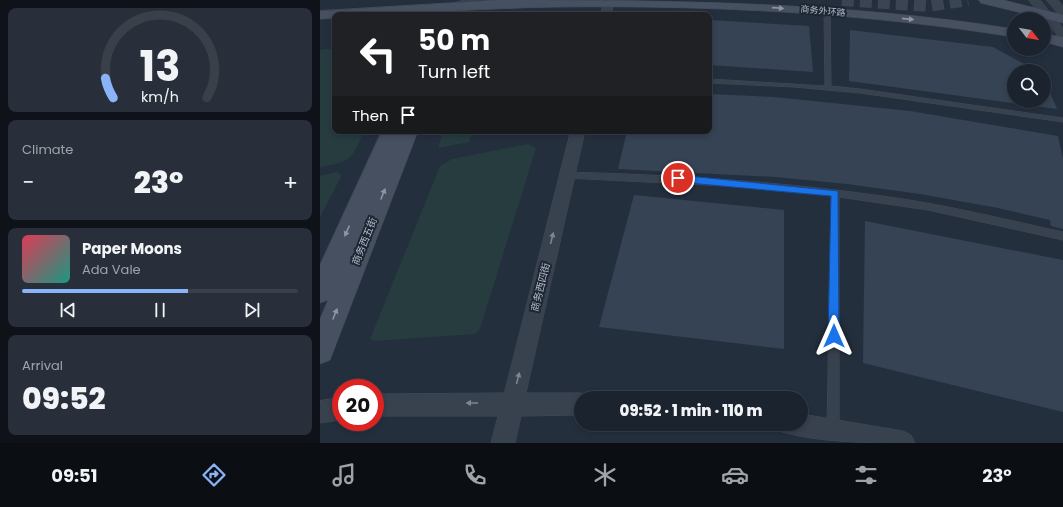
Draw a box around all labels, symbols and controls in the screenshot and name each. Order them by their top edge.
street label: 商务外环路 [800,3,846,19]
one-way arrow [772,4,784,11]
north arrow [1007,12,1051,56]
map controls [1007,12,1051,108]
one-way arrow [902,16,914,22]
text: 50 m [418,21,490,60]
icon: left [352,28,404,80]
text: 13 [140,37,180,96]
text: Turn left [418,59,490,84]
button: search [1007,64,1051,108]
text: km/h [141,87,179,107]
icon: arrive [397,104,419,126]
text: Then [352,105,389,126]
text: Climate [22,140,73,159]
text: 23° [134,161,183,204]
pin [661,161,695,195]
text: − [22,167,34,198]
text: + [283,167,298,198]
icon: arrive [667,167,689,189]
one-way arrow [381,187,387,199]
street label: 商务西五街 [348,215,381,267]
one-way arrow [344,225,350,236]
one-way arrow [549,232,555,244]
text: Paper Moons [82,238,182,259]
text: Ada Vale [82,260,141,279]
street label: 商务西四街 [527,261,554,313]
icon: previous [57,299,79,321]
icon: pause [149,299,171,321]
icon: next [241,299,263,321]
one-way arrow [332,308,338,320]
position arrow [813,315,855,357]
text: Arrival [22,356,63,375]
one-way arrow [516,372,522,384]
text: 09:52 [22,377,106,420]
speed limit sign: 20 [332,379,384,431]
one-way arrow [465,400,478,406]
text: 09:52 · 1 min · 110 m [620,400,762,421]
icon: directions [200,461,228,489]
icon: music [330,461,358,489]
icon: phone [461,461,489,489]
icon: climate [591,461,619,489]
icon: car [721,461,749,489]
icon: filters [852,461,880,489]
text: 09:51 [51,463,98,488]
text: 23° [982,463,1012,488]

